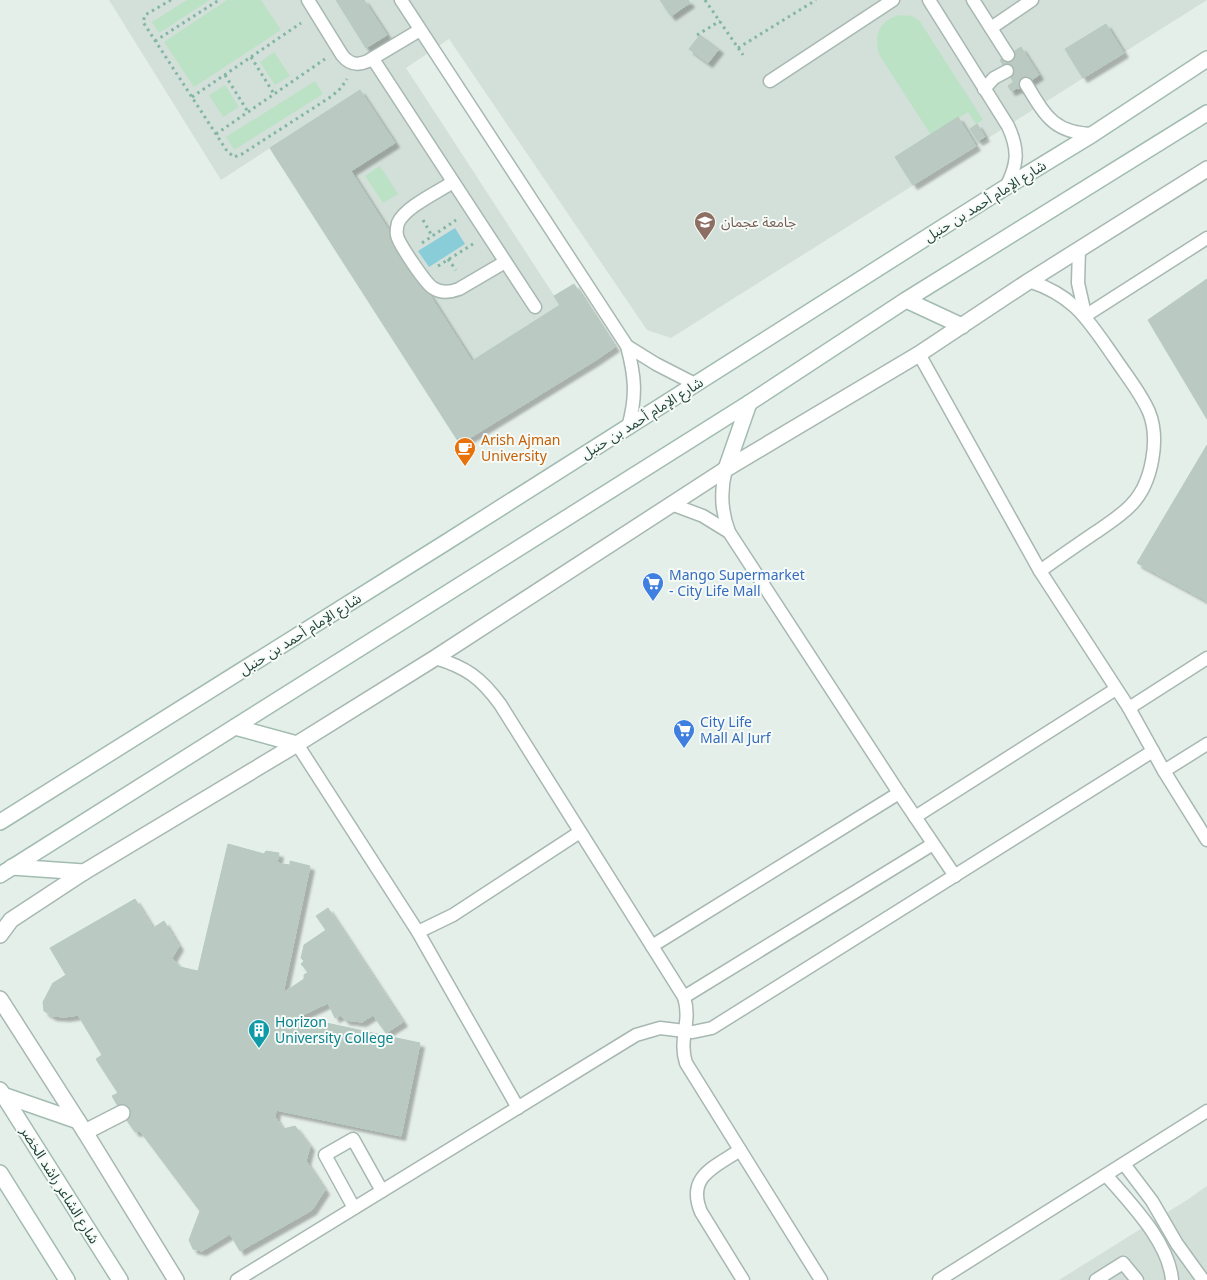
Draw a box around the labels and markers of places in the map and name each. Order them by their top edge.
school or university icon: جامعة عجمان [693,210,717,241]
place label: جامعة عجمان [721,212,796,231]
place label: Arish Ajman University [481,430,561,465]
cafe icon: Arish Ajman University [453,436,477,467]
place label: Mango Supermarket - City Life Mall [669,565,805,600]
supermarket icon: Mango Supermarket - City Life Mall [641,571,665,602]
place label: City Life Mall Al Jurf [700,712,772,747]
supermarket icon: City Life Mall Al Jurf [672,718,696,749]
place label: Horizon University College [275,1012,393,1047]
building icon: Horizon University College [247,1018,271,1049]

